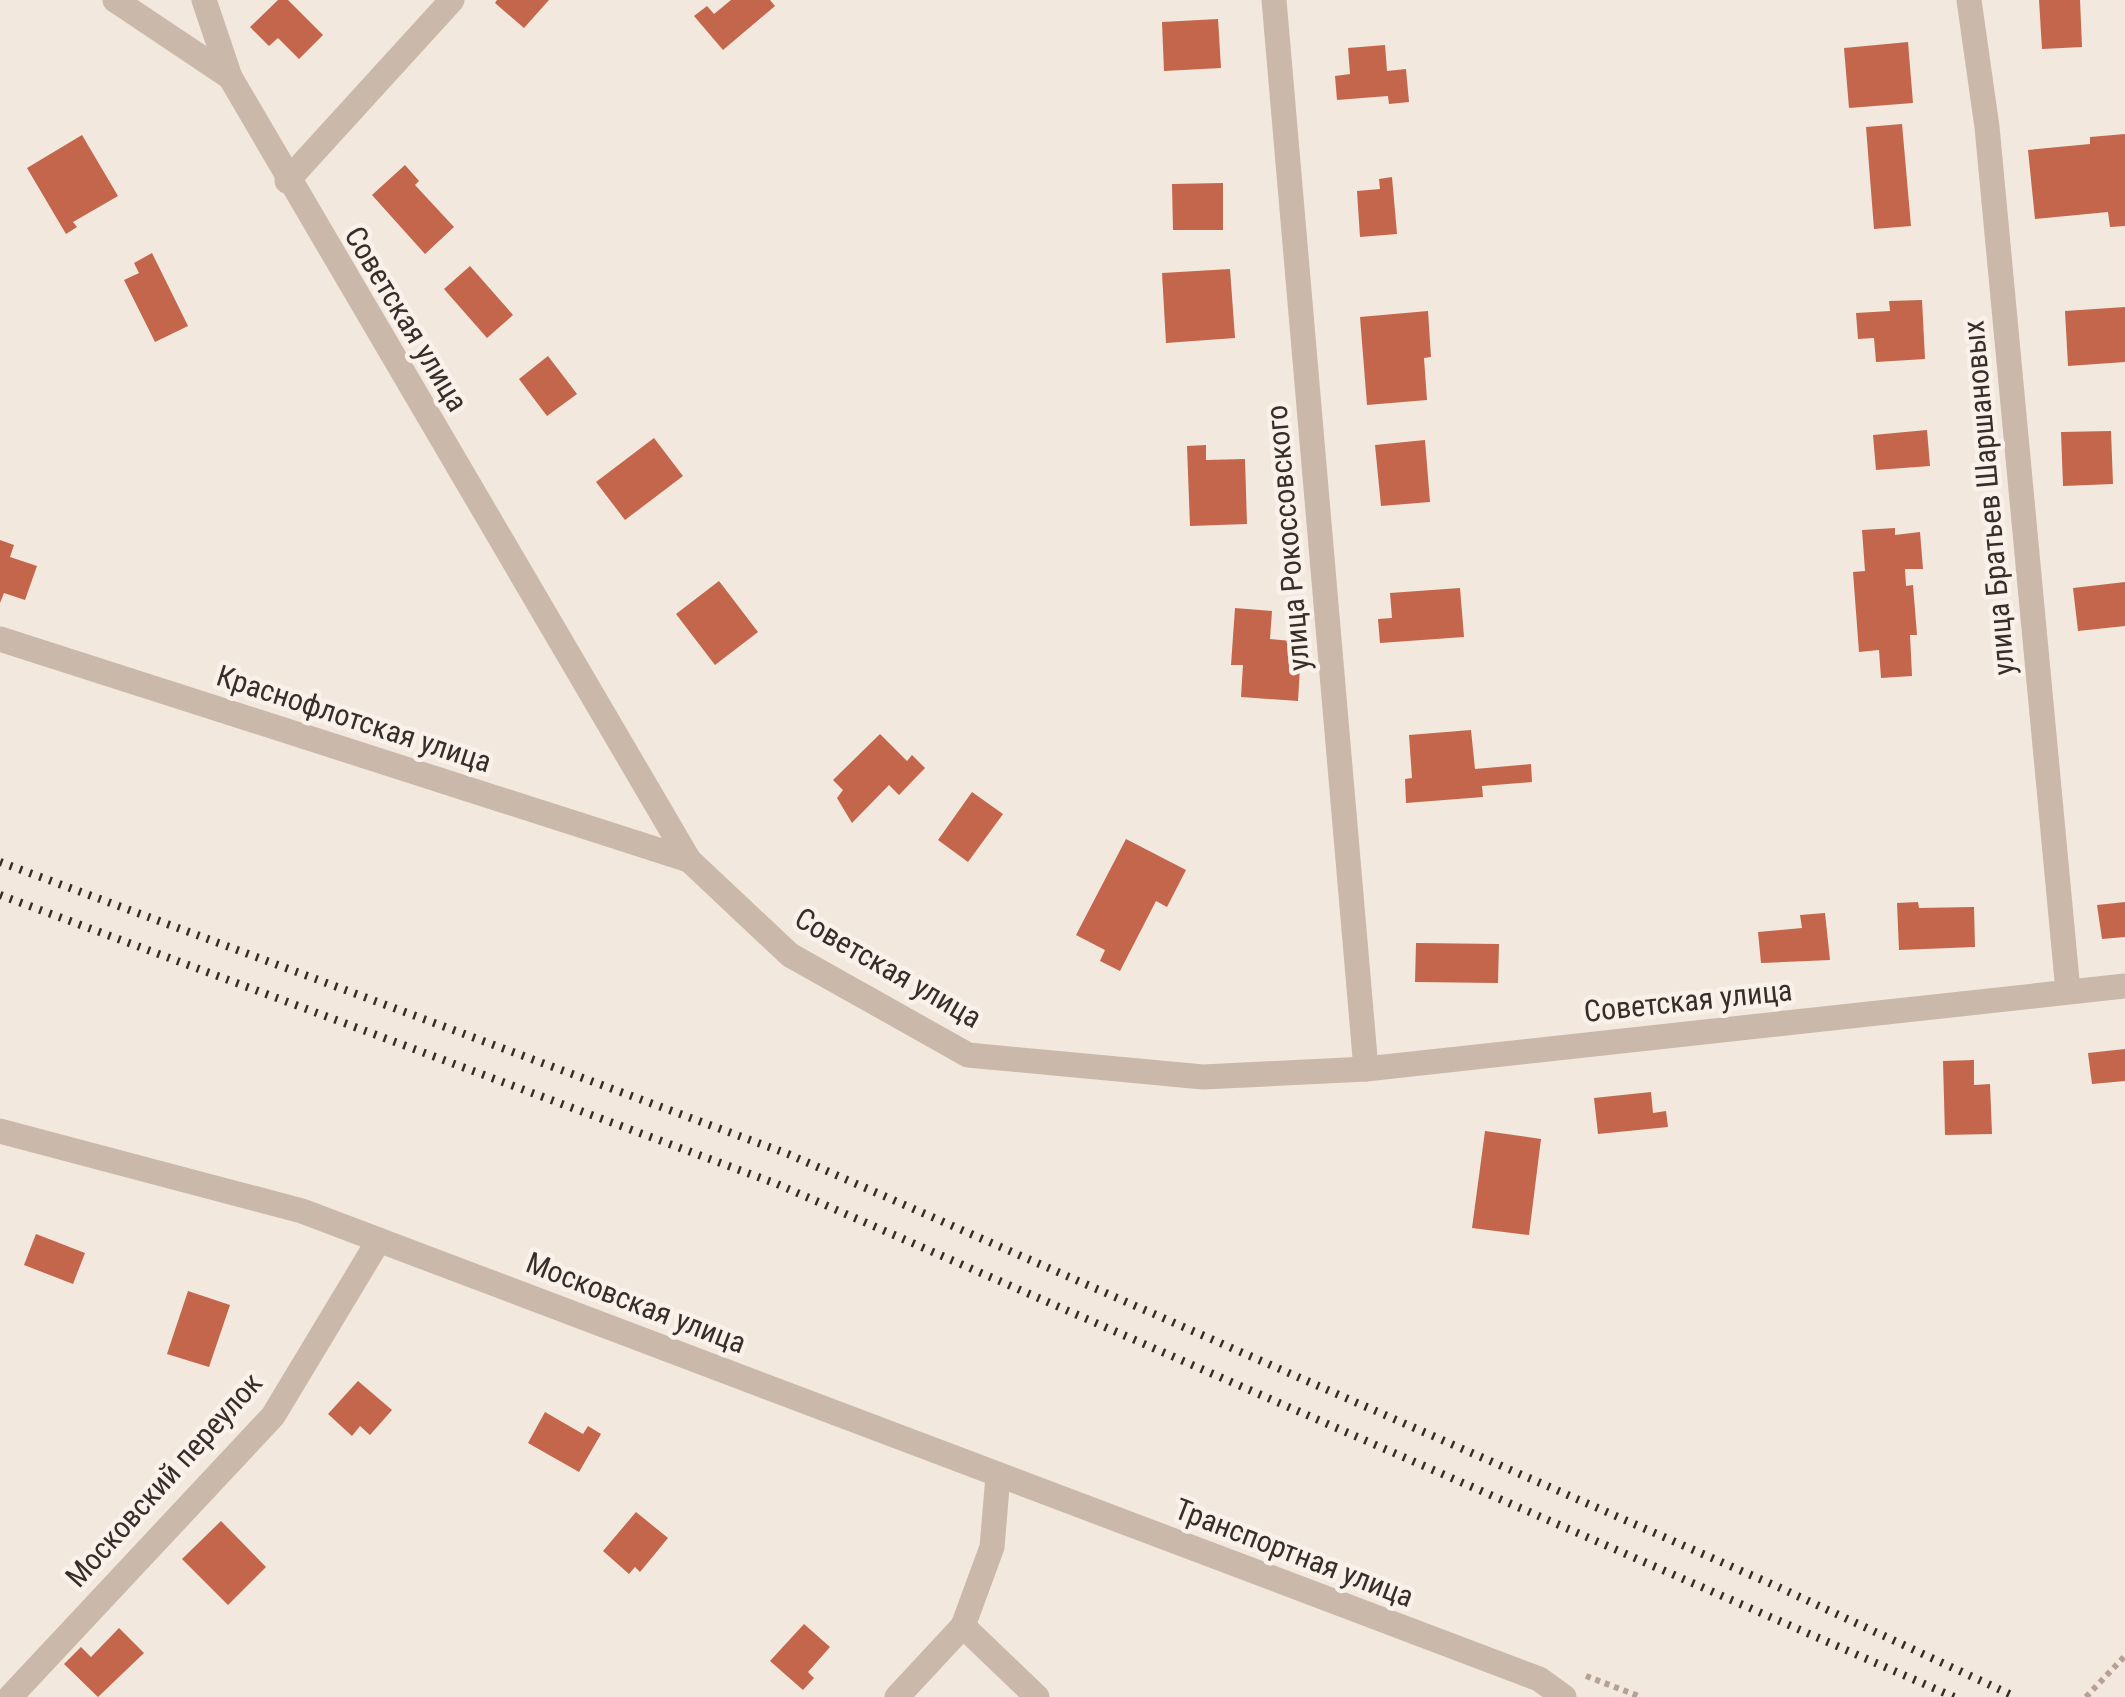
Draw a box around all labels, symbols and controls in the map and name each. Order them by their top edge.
street label: Советская улица [338,220,475,417]
street label: улица Братьев Шаршановых [1956,319,2021,677]
street label: улица Рокоссовского [1258,404,1317,673]
street label: Краснофлотская улица [212,658,496,779]
street label: Советская улица [789,900,988,1035]
street label: Советская улица [1582,972,1794,1029]
street label: Московская улица [521,1245,751,1361]
street label: Московский переулок [58,1365,269,1594]
street label: Транспортная улица [1170,1491,1418,1614]

